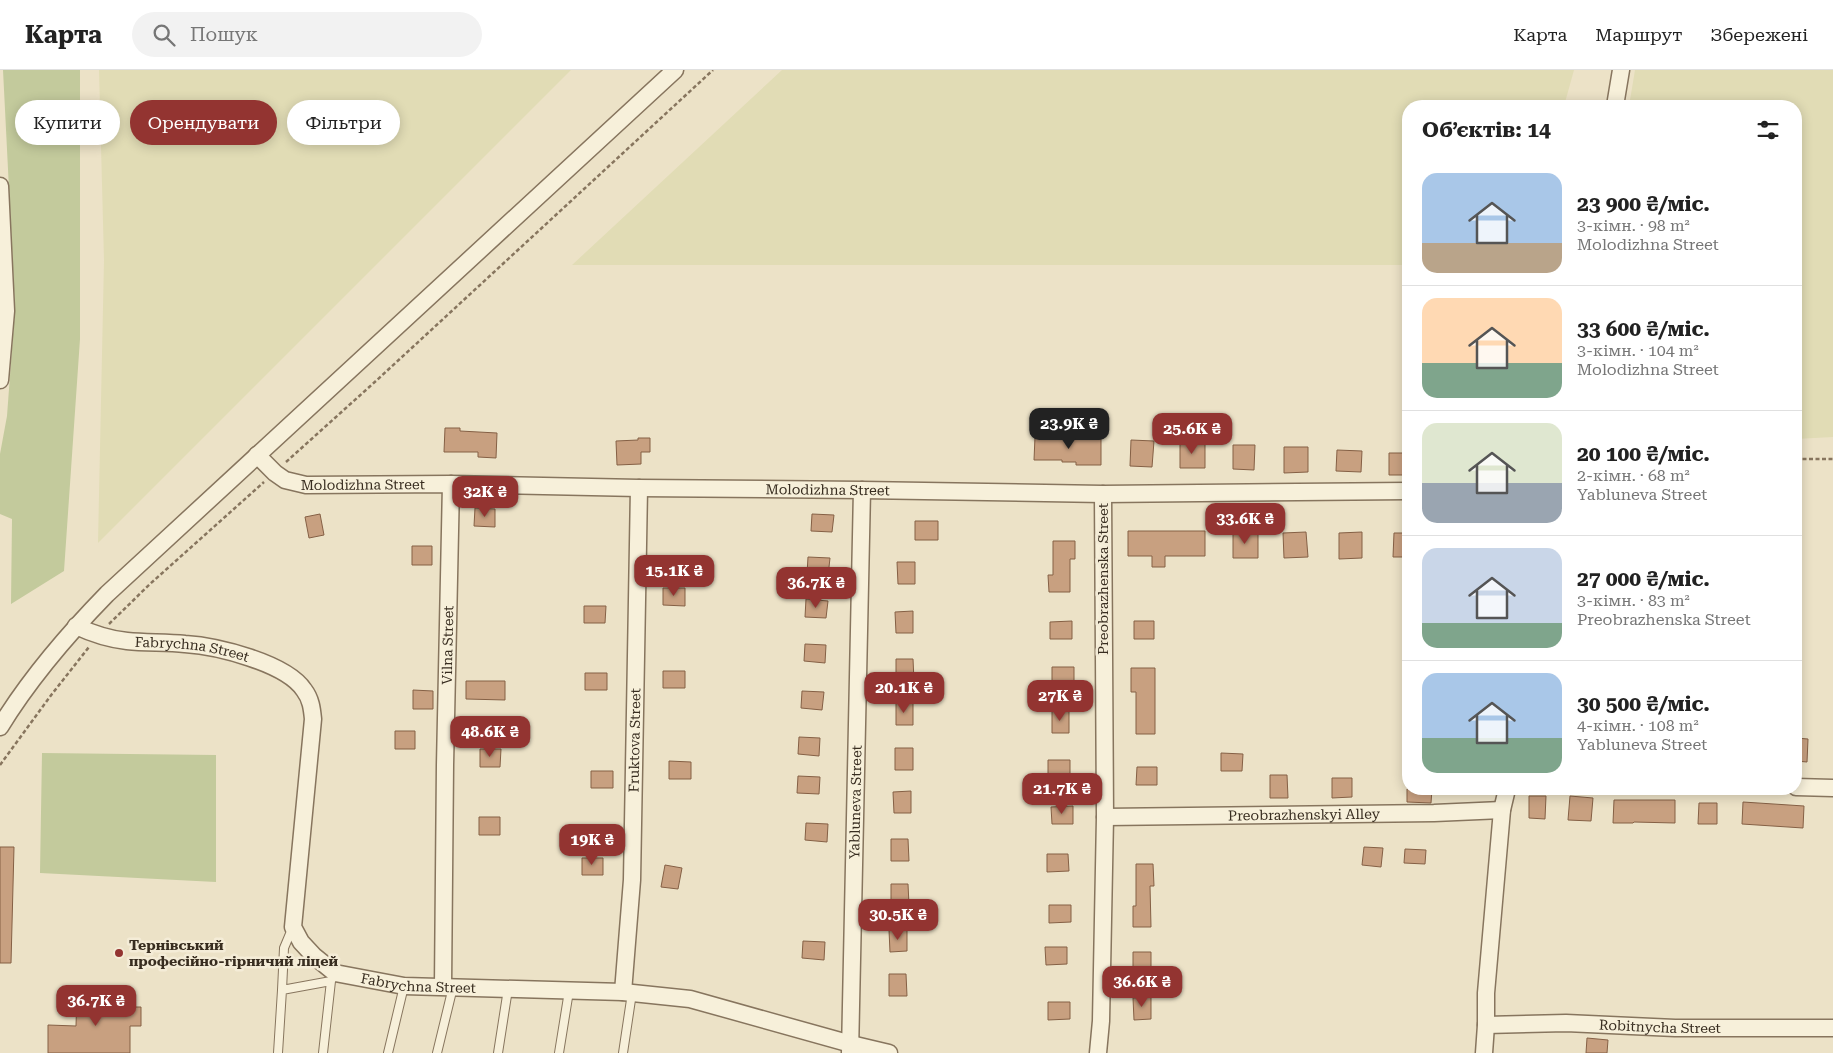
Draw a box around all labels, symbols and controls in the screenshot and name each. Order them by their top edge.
search box [132,12,482,57]
text: Карта [25,21,102,49]
icon: search [150,21,178,49]
text: Пошук [190,23,258,46]
text: Карта [1513,24,1567,45]
text: Маршрут [1595,24,1682,45]
text: Збережені [1710,24,1808,45]
chip: Купити [15,100,120,145]
chip: Орендувати [130,100,277,145]
chip: Фільтри [287,100,400,145]
icon: filters [1754,116,1782,144]
text: Об’єктів: 14 [1422,118,1551,142]
text: 23 900 ₴/міс. [1577,192,1710,216]
icon: home [1462,193,1522,253]
text: 3-кімн. · 98 m² [1577,216,1690,235]
text: Molodizhna Street [1577,235,1719,254]
text: 33 600 ₴/міс. [1577,317,1710,341]
icon: home [1462,318,1522,378]
text: 3-кімн. · 104 m² [1577,341,1699,360]
text: Molodizhna Street [1577,360,1719,379]
pin: 23.9K ₴ [1023,408,1115,450]
pin: 25.6K ₴ [1146,412,1238,455]
text: 23.9K ₴ [1040,414,1098,433]
text: 25.6K ₴ [1163,419,1221,438]
text: 20 100 ₴/міс. [1577,442,1710,466]
icon: home [1462,443,1522,503]
text: 2-кімн. · 68 m² [1577,466,1690,485]
street label: Molodizhna Street [301,476,425,493]
pin: 32K ₴ [450,476,520,518]
street label: Molodizhna Street [766,481,890,498]
text: 32K ₴ [463,482,507,501]
text: Yabluneva Street [1577,485,1707,504]
pin: 33.6K ₴ [1199,502,1291,545]
street label: Preobrazhenska Street [1095,503,1111,655]
text: 33.6K ₴ [1216,509,1274,528]
pin: 15.1K ₴ [628,554,720,597]
text: 15.1K ₴ [645,561,703,580]
pin: 36.7K ₴ [770,566,862,609]
text: 27 000 ₴/міс. [1577,567,1710,591]
icon: home [1462,568,1522,628]
text: 36.7K ₴ [787,573,845,592]
text: 3-кімн. · 83 m² [1577,591,1690,610]
street label: Vilna Street [439,605,456,685]
text: Preobrazhenska Street [1577,610,1751,629]
street label: Fabrychna Street [134,634,251,665]
pin: 20.1K ₴ [858,672,950,714]
text: 20.1K ₴ [875,678,933,697]
pin: 27K ₴ [1025,680,1095,722]
text: 27K ₴ [1038,686,1082,705]
street label: Fruktova Street [626,688,643,793]
text: 30 500 ₴/міс. [1577,692,1710,716]
icon: home [1462,693,1522,753]
pin: 48.6K ₴ [444,716,536,758]
text: 4-кімн. · 108 m² [1577,716,1699,735]
text: 48.6K ₴ [461,722,519,741]
text: Yabluneva Street [1577,735,1707,754]
street label: Yabluneva Street [846,745,865,859]
pin: 21.7K ₴ [1016,772,1108,815]
text: 21.7K ₴ [1033,779,1091,798]
street label: Preobrazhenskyi Alley [1228,806,1381,824]
pin: 19K ₴ [557,824,627,866]
text: 19K ₴ [570,830,614,849]
pin: 30.5K ₴ [852,898,944,941]
text: 30.5K ₴ [869,905,927,924]
place label: Тернівський професійно-гірничий ліцей [129,937,338,969]
marker: Тернівський професійно-гірничий ліцей [113,947,125,959]
pin: 36.6K ₴ [1096,966,1188,1008]
street label: Fabrychna Street [359,970,476,996]
text: 36.6K ₴ [1113,972,1171,991]
pin: 36.7K ₴ [50,984,142,1027]
text: 36.7K ₴ [67,991,125,1010]
street label: Robitnycha Street [1599,1017,1721,1036]

